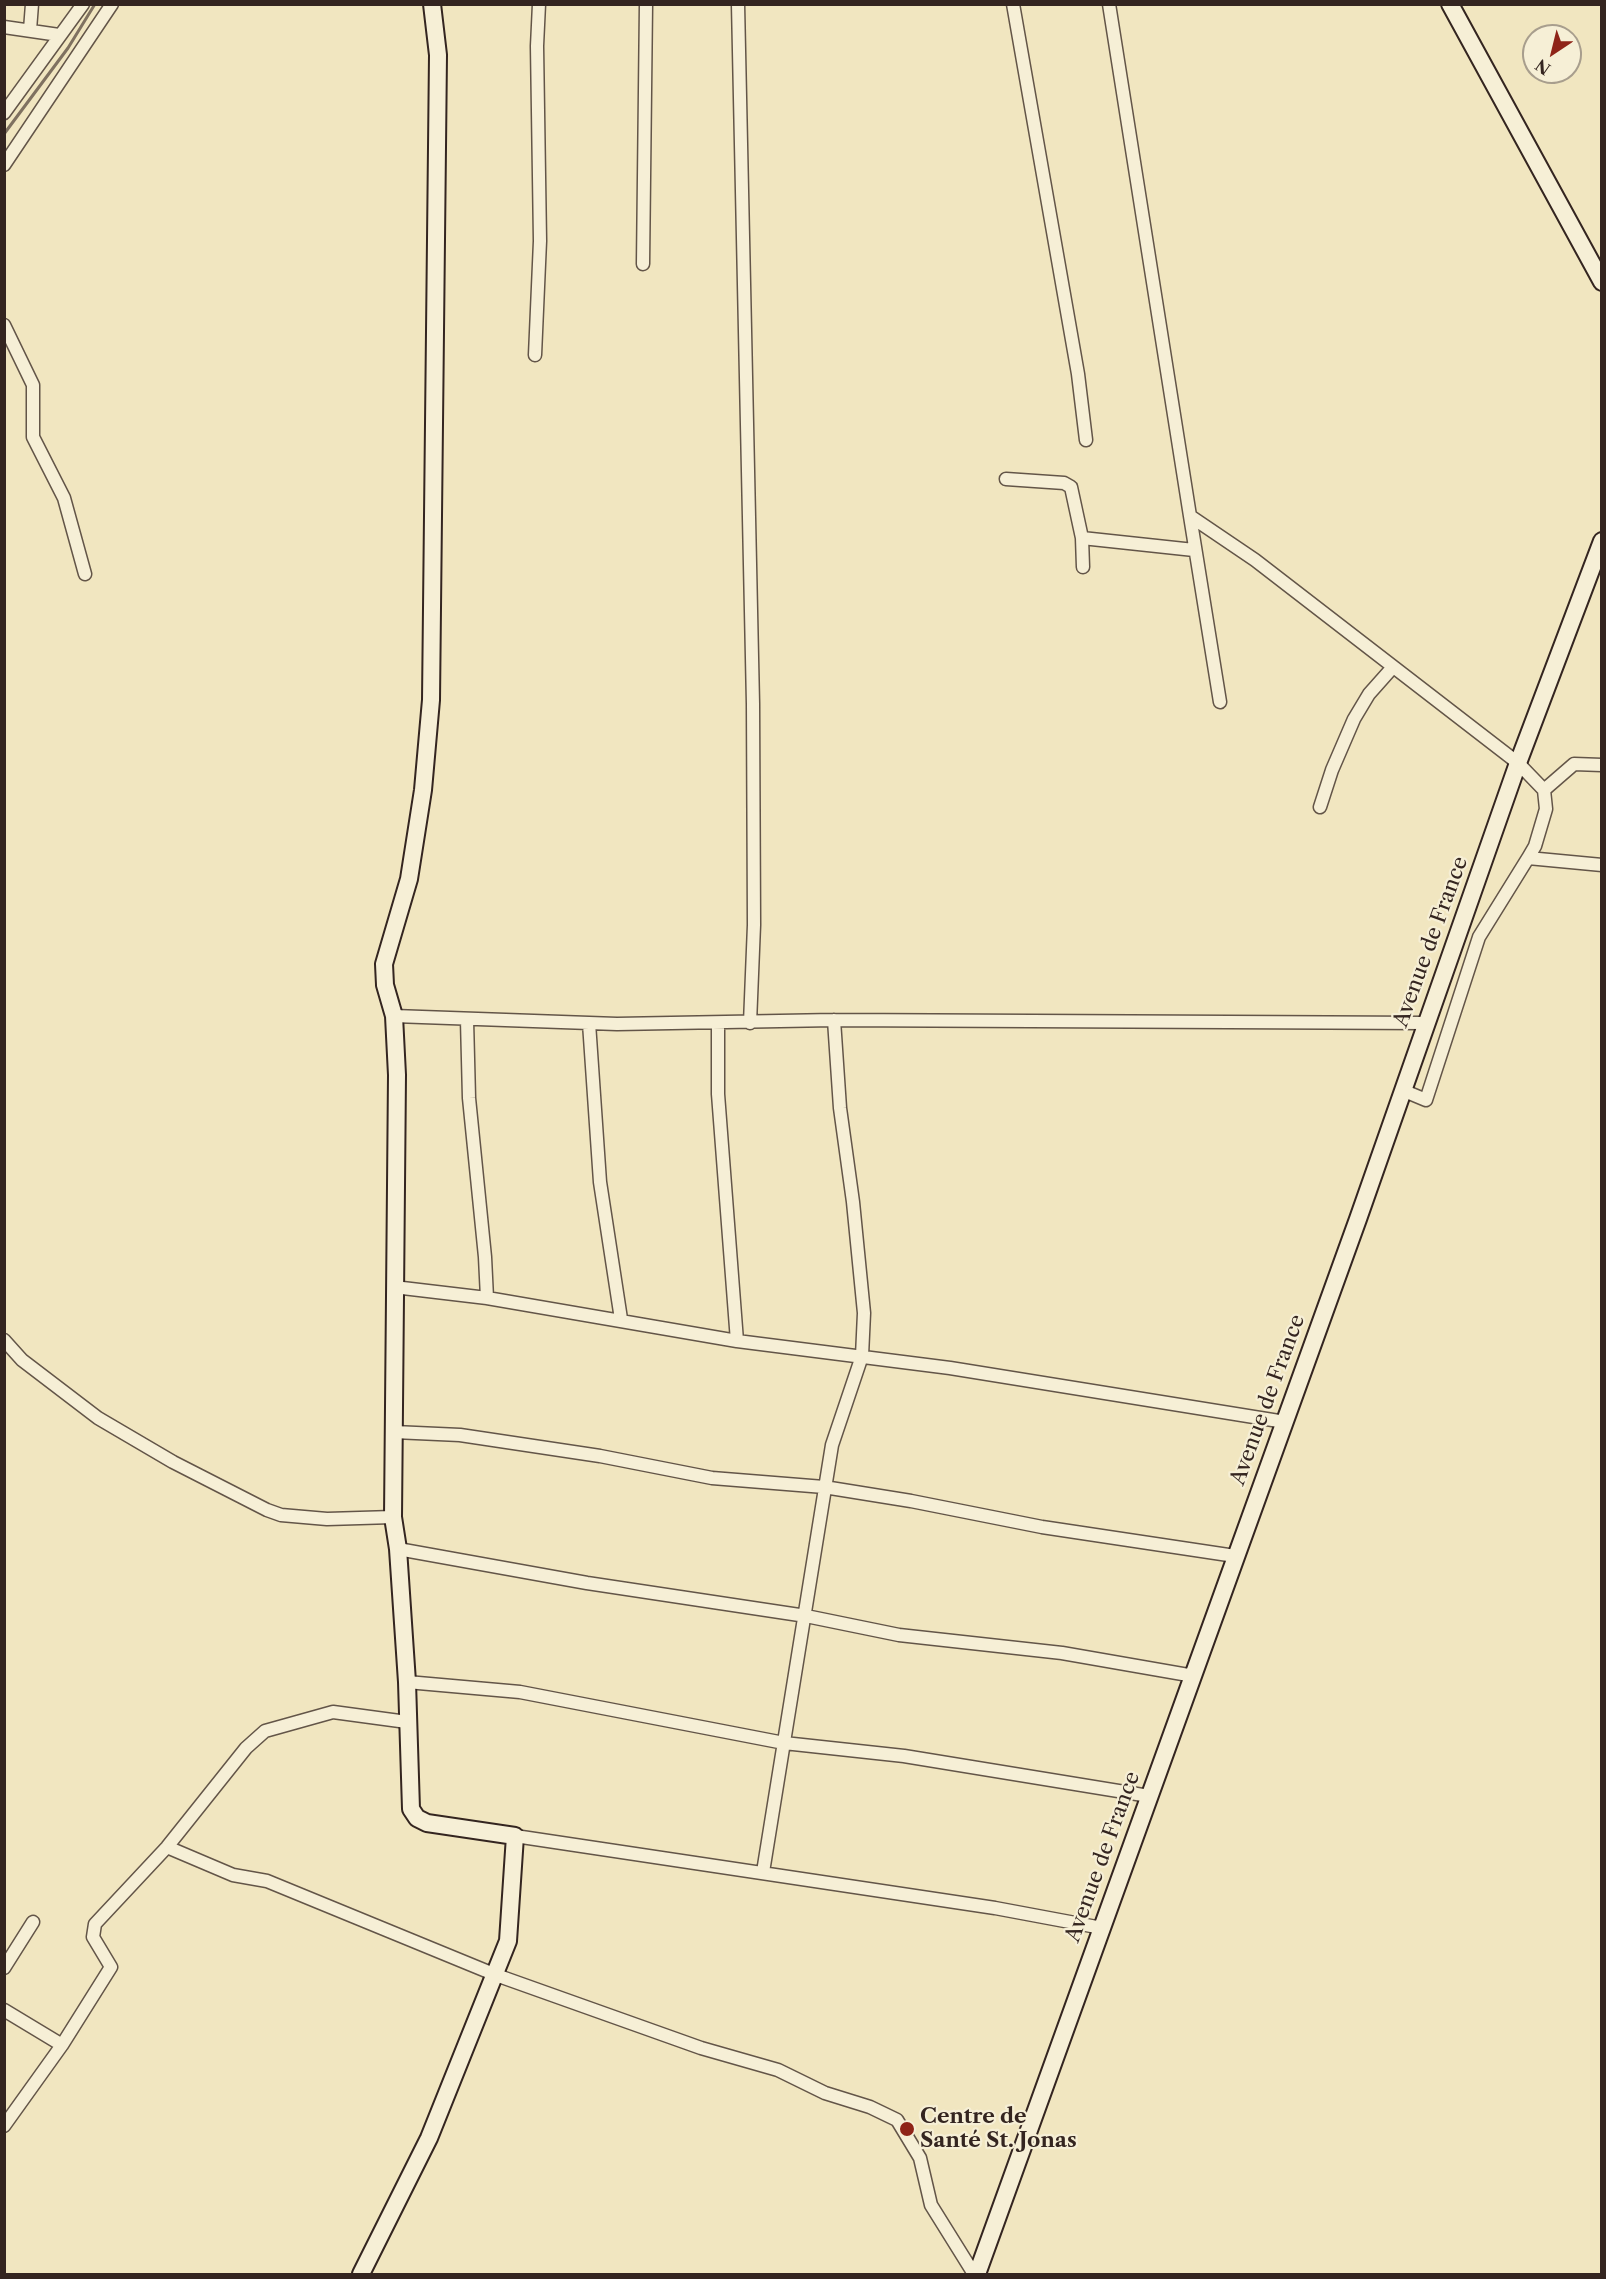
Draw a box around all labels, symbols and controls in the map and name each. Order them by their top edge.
north arrow [1522,24,1582,84]
text: N [1531,55,1554,79]
street label: Avenue de France [1388,853,1474,1031]
street label: Avenue de France [1225,1311,1311,1489]
street label: Avenue de France [1060,1768,1146,1946]
place label: Centre de Santé St. Jonas [920,2104,1077,2154]
marker: Centre de Santé St. Jonas [898,2120,916,2138]

